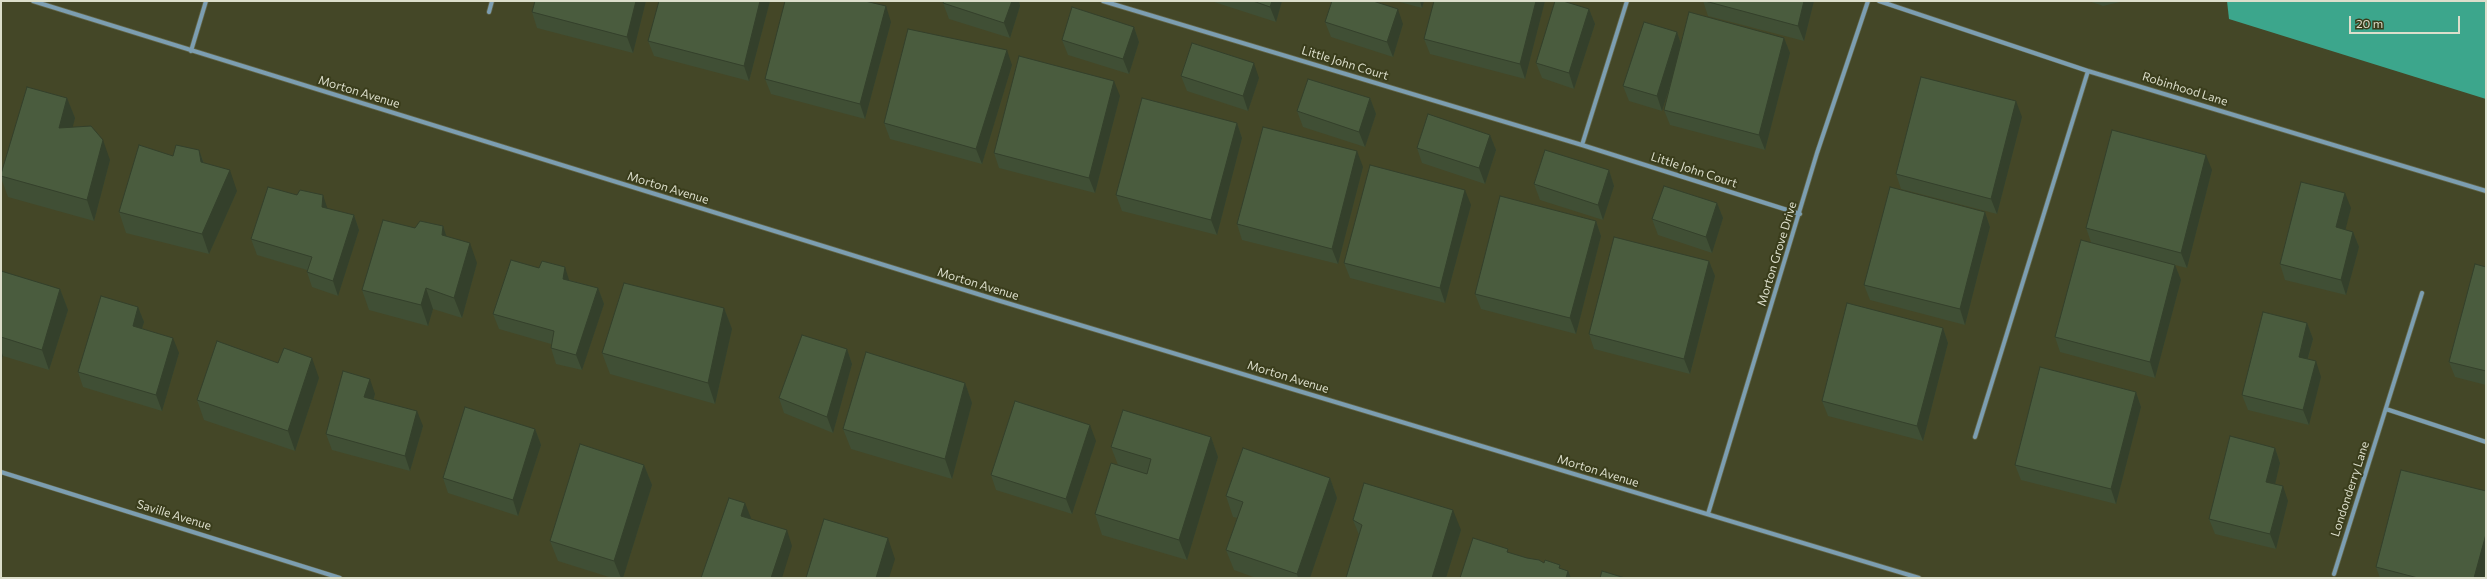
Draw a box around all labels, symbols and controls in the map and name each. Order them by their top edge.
scale bar [2351,8,2462,34]
text: 20 m [2356,16,2383,30]
street label: Little John Court [1300,43,1390,83]
street label: Robinhood Lane [2140,69,2230,109]
street label: Morton Avenue [316,73,402,111]
street label: Little John Court [1649,149,1739,191]
street label: Morton Avenue [625,169,711,207]
street label: Morton Grove Drive [1754,200,1800,308]
street label: Morton Avenue [935,265,1021,303]
street label: Morton Avenue [1245,358,1331,396]
street label: Londonderry Lane [2328,439,2372,539]
street label: Morton Avenue [1555,452,1641,490]
street label: Saville Avenue [135,497,213,533]

